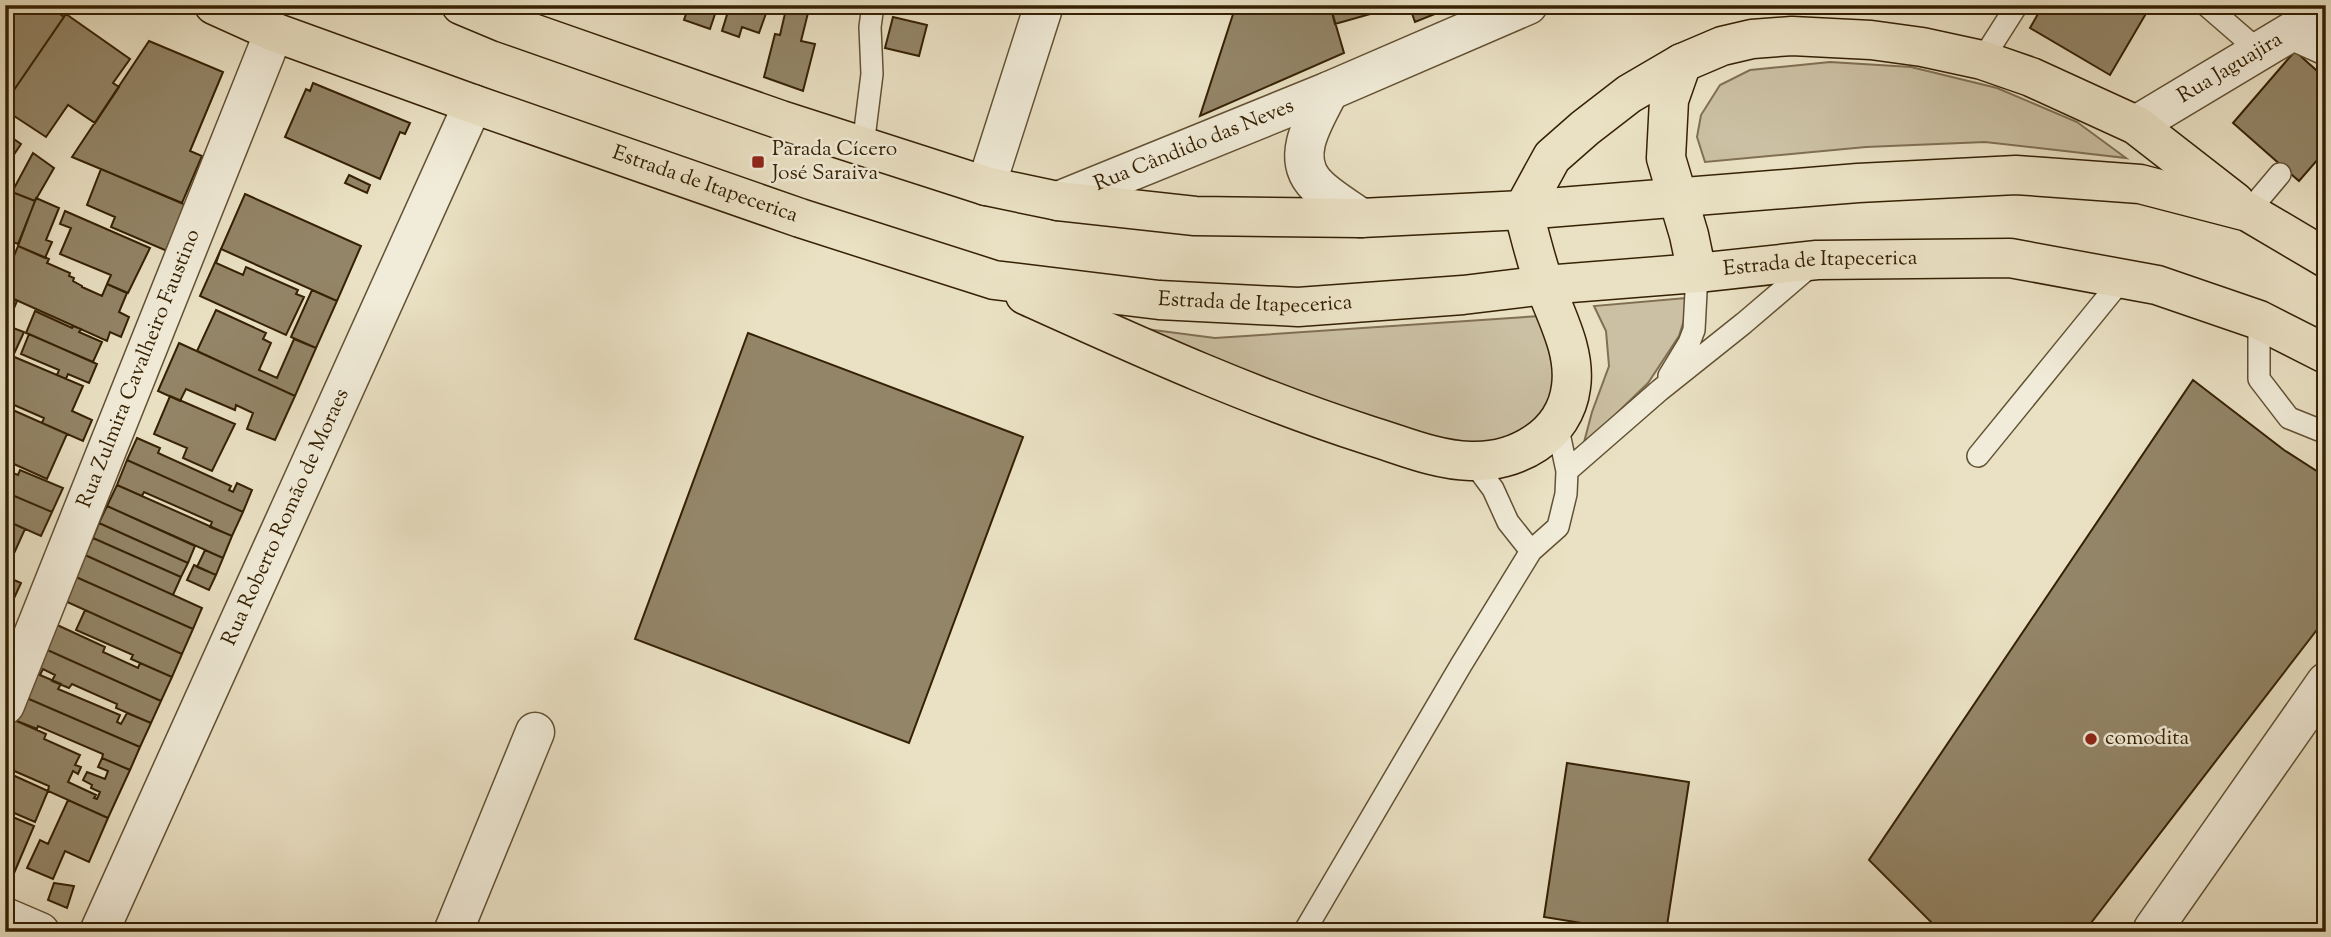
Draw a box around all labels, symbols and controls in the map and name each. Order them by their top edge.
street label: Rua Jaguajira [2172,25,2289,111]
street label: Rua Cândido das Neves [1090,92,1299,200]
place label: Parada Cícero José Saraiva [771,135,897,189]
street label: Estrada de Itapecerica [608,139,802,231]
marker: Parada Cícero José Saraiva [750,154,766,170]
street label: Rua Zulmira Cavalheiro Faustino [70,225,209,513]
street label: Estrada de Itapecerica [1722,244,1918,285]
street label: Estrada de Itapecerica [1157,285,1354,322]
street label: Rua Roberto Romão de Moraes [215,384,357,651]
place label: comodita [2105,724,2190,754]
marker: comodita [2083,731,2099,747]

